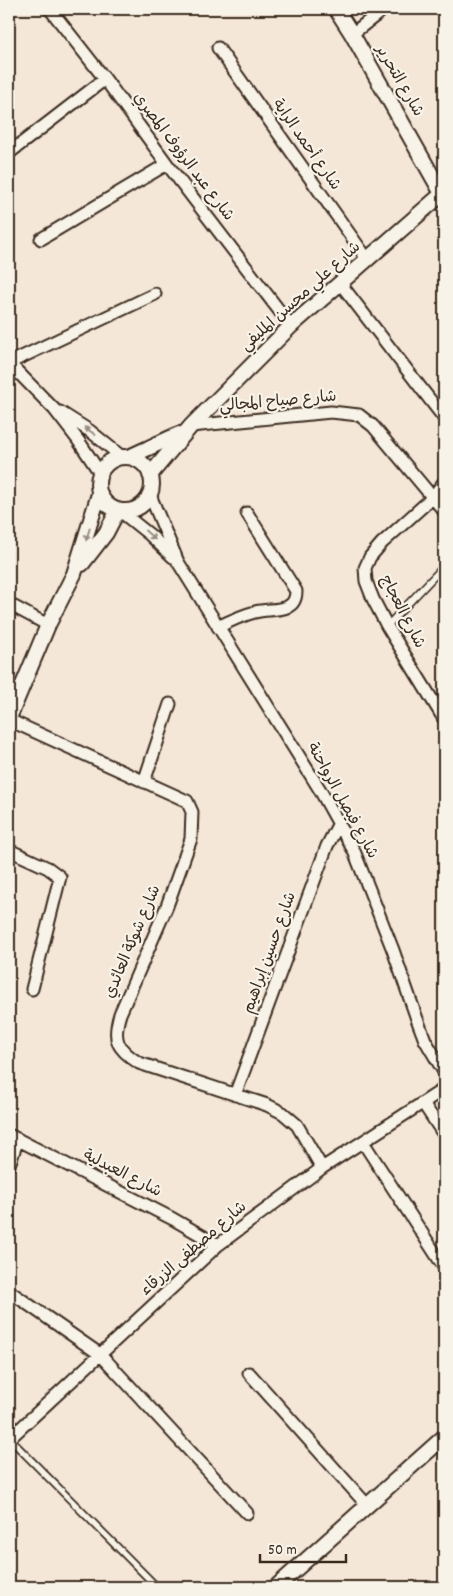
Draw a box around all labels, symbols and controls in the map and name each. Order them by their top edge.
street label: شارع التحرير [368,39,429,121]
street label: شارع عبد الرؤوف المصري [127,88,239,226]
street label: شارع أحمد الراية [266,95,346,195]
street label: شارع علي محسن المليفي [236,237,367,358]
street label: شارع صياح المجالي [218,385,338,420]
one-way arrow [83,426,96,436]
one-way arrow [83,527,91,542]
one-way arrow [144,529,156,541]
street label: شارع العجاج [374,571,430,653]
street label: شارع فيصل الرواحنة [301,739,383,863]
street label: شارع شوكة العائدي [99,882,167,1002]
street label: شارع حسين إبراهيم [237,889,303,1017]
street label: شارع العبدلية [79,1144,165,1204]
street label: شارع مصطفى الزرقاء [136,1196,252,1302]
scale bar [260,1531,347,1563]
text: 50 m [268,1540,297,1562]

